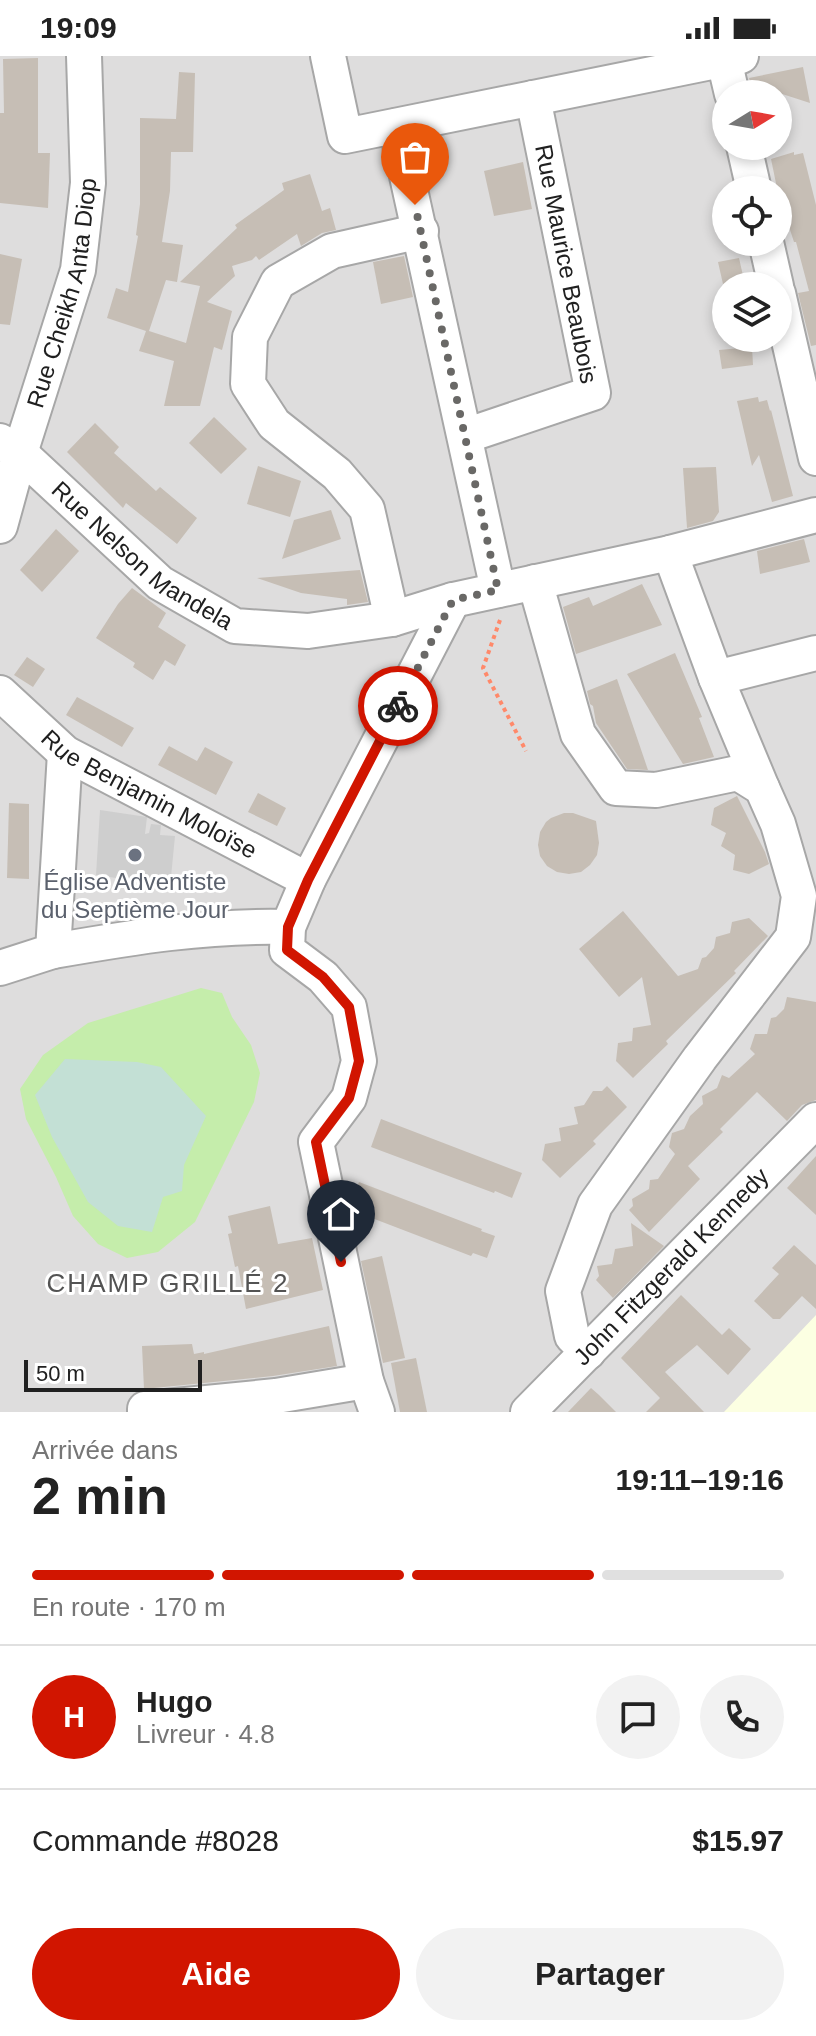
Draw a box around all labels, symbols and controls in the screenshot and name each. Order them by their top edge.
text: 19:09 [40,11,117,44]
north arrow [712,80,792,160]
map controls [712,80,792,352]
pin [381,123,449,205]
icon: bag [393,135,437,179]
street label: Rue Maurice Beaubois [530,142,603,386]
button: locate [712,176,792,256]
street label: Rue Cheikh Anta Diop [21,177,101,411]
button: layers [712,272,792,352]
street label: Rue Nelson Mandela [47,476,238,635]
courier [358,666,438,746]
icon: bike [376,684,420,728]
street label: Rue Benjamin Moloïse [36,724,261,864]
marker: Église Adventiste du Septième Jour [126,846,144,864]
place label: Église Adventiste du Septième Jour [41,868,229,923]
street label: John Fitzgerald Kennedy [568,1162,774,1370]
pin [307,1180,375,1262]
icon: home [319,1192,363,1236]
district label: CHAMP GRILLÉ 2 [47,1268,289,1298]
scale bar [24,1356,202,1392]
text: 50 m [36,1361,85,1386]
text: Arrivée dans [32,1435,178,1465]
text: 19:11–19:16 [616,1463,784,1496]
text: 2 min [32,1467,168,1525]
text: En route · 170 m [32,1592,226,1622]
button: chat [596,1675,680,1759]
button: phone [700,1675,784,1759]
text: Hugo [136,1685,213,1718]
text: H [63,1700,85,1733]
text: Livreur · 4.8 [136,1719,275,1749]
text: Commande #8028 [32,1824,279,1857]
text: $15.97 [692,1824,784,1857]
button: Aide [32,1928,400,2020]
button: Partager [416,1928,784,2020]

